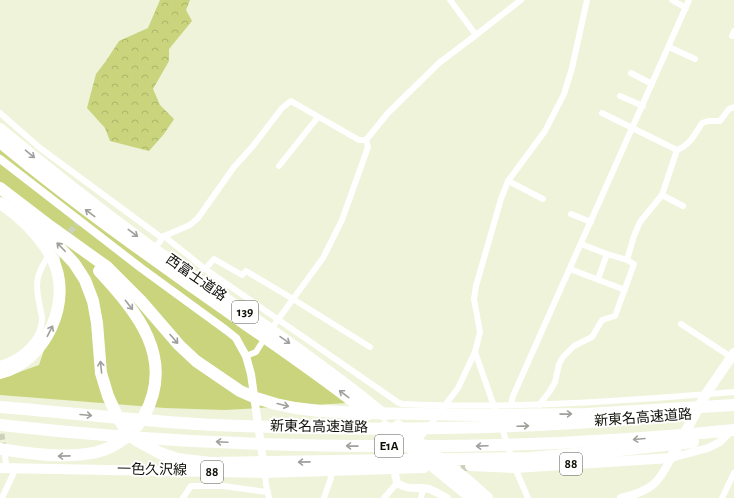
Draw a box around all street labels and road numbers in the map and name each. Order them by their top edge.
street label: 西富士道路 [163,251,229,304]
road number: 139 [232,301,258,323]
street label: 新東名高速道路 [594,407,692,428]
street label: 新東名高速道路 [270,418,368,435]
road number: E1A [375,435,403,457]
road number: 88 [560,453,582,475]
street label: 一色久沢線 [117,461,187,478]
road number: 88 [201,461,223,483]

